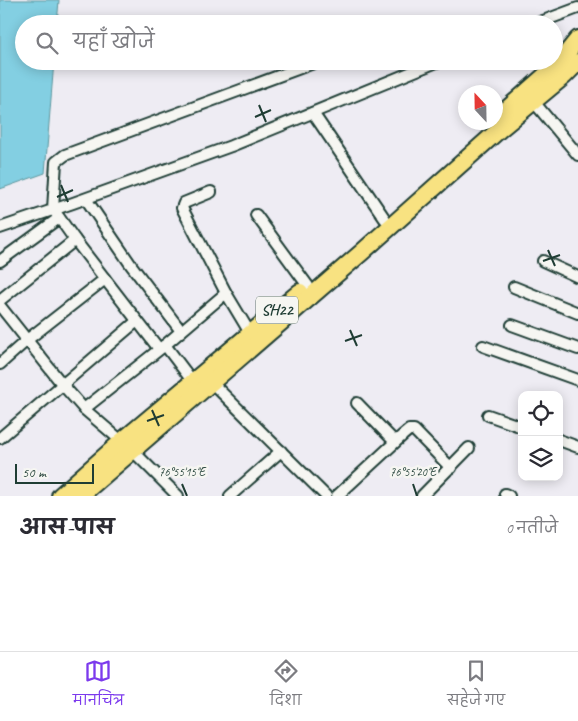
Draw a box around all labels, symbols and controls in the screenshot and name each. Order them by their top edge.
search box [15,15,563,70]
icon: search [33,29,61,57]
text: यहाँ खोजें [73,30,154,54]
north arrow [458,85,503,130]
road number: SH22 [256,296,298,324]
map controls [518,391,563,481]
button: locate [518,391,563,436]
button: layers [518,436,563,481]
scale bar [15,461,94,484]
text: 50 m [22,464,46,481]
text: 76°55'15"E [159,464,207,480]
text: 76°55'20"E [390,464,438,480]
text: आस-पास [20,514,114,540]
text: 0 नतीजे [505,518,558,538]
tab: मानचित्र [73,657,124,716]
tab: दिशा [270,657,302,716]
tab: सहेजे गए [447,657,505,716]

